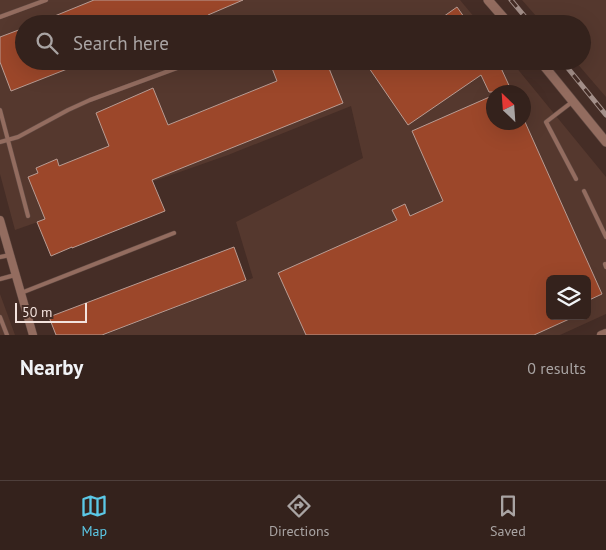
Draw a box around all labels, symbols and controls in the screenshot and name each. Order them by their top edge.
search box [15,15,591,70]
icon: search [33,29,61,57]
text: Search here [73,31,169,55]
north arrow [486,85,531,130]
map controls [546,275,591,320]
button: layers [546,275,591,320]
scale bar [15,300,88,323]
text: 50 m [22,303,52,321]
text: Nearby [20,354,83,381]
text: 0 results [527,358,586,378]
tab: Map [80,492,108,540]
tab: Directions [269,492,329,540]
tab: Saved [490,492,526,540]

